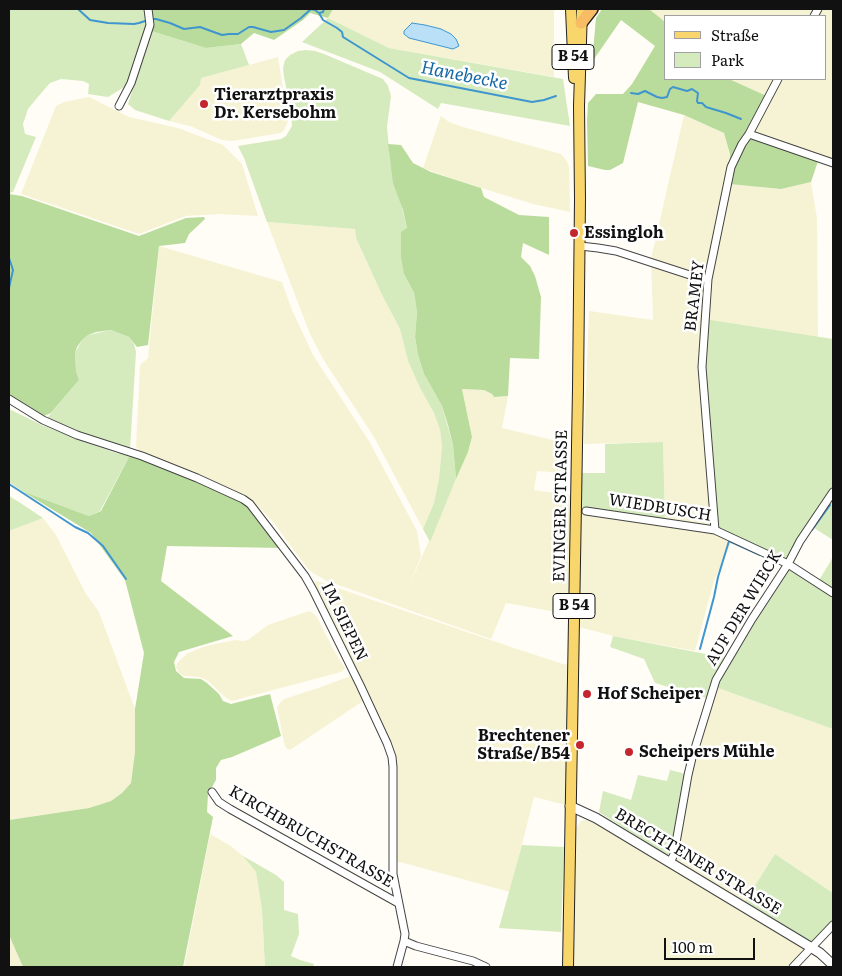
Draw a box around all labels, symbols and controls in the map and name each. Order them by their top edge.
legend [664,15,827,80]
text: Straße [711,23,759,46]
road number: B 54 [552,44,594,70]
text: Park [711,48,744,71]
water label: Hanebecke [419,57,509,95]
place label: Tierarztpraxis Dr. Kersebohm [214,85,336,123]
marker: Tierarztpraxis Dr. Kersebohm [198,98,210,110]
place label: Essingloh [584,223,664,243]
marker: Essingloh [568,227,580,239]
street label: BRAMEY [681,259,709,333]
street label: EVINGER STRASSE [550,430,572,582]
street label: WIEDBUSCH [607,490,713,526]
street label: AUF DER WIECK [702,547,786,669]
street label: IM SIEPEN [317,579,371,665]
road number: B 54 [553,594,595,618]
place label: Hof Scheiper [597,684,703,704]
marker: Hof Scheiper [581,688,593,700]
place label: Brechtener Straße/B54 [477,726,570,764]
marker: Brechtener Straße/B54 [574,739,586,751]
place label: Scheipers Mühle [639,742,775,762]
marker: Scheipers Mühle [623,746,635,758]
street label: KIRCHBRUCHSTRASSE [225,782,397,892]
street label: BRECHTENER STRASSE [611,805,785,919]
scale bar [667,928,758,960]
text: 100 m [672,935,713,958]

